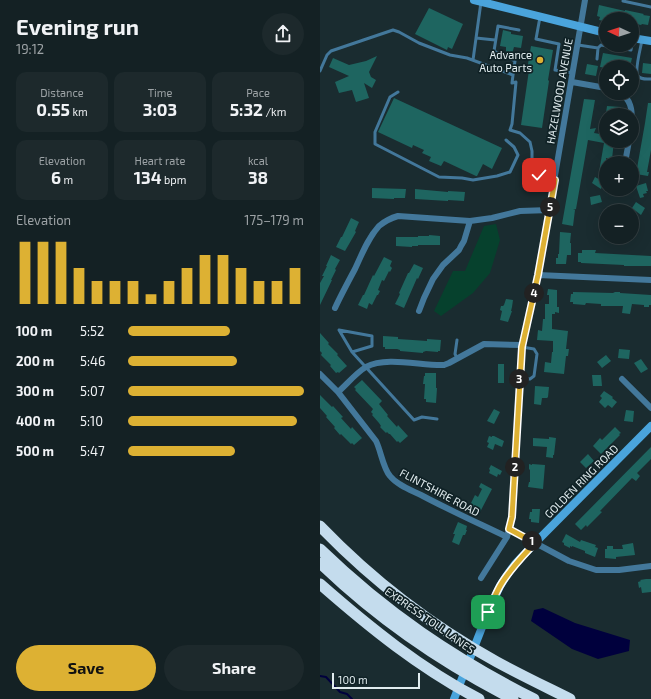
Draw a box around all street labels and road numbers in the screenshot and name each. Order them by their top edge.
street label: HAZELWOOD AVENUE [543,37,575,145]
street label: GOLDEN RING ROAD [542,442,620,520]
street label: FLINTSHIRE ROAD [398,465,482,519]
street label: EXPRESS TOLL LANES [383,584,477,656]

